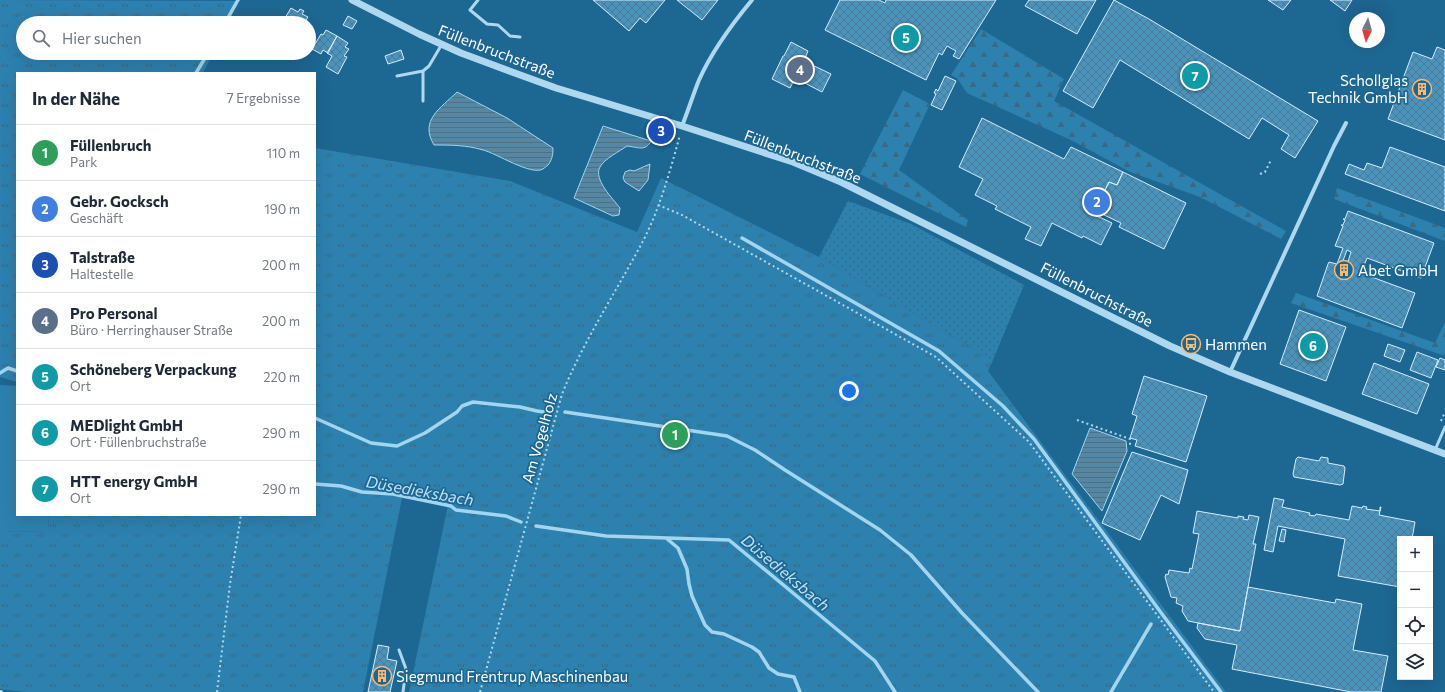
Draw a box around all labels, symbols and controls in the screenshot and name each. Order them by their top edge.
north arrow [1349,12,1385,48]
search box [16,16,316,60]
street label: Füllenbruchstraße [436,20,558,82]
pin: 5 [893,23,919,53]
icon: search [30,27,52,49]
text: Hier suchen [62,29,142,47]
pin: 4 [787,55,813,85]
pin: 7 [1182,61,1208,91]
place label: Schollglas Technik GmbH [1308,71,1408,106]
building icon: Schollglas Technik GmbH [1411,78,1433,100]
text: In der Nähe [32,88,120,109]
text: 7 Ergebnisse [227,90,300,106]
pin: 3 [648,116,674,146]
street label: Füllenbruchstraße [742,125,864,187]
text: Füllenbruch [70,136,151,154]
text: 1 [42,145,48,161]
text: 110 m [267,145,300,161]
text: Park [70,154,97,170]
pin: 2 [1084,187,1110,217]
text: Gebr. Gocksch [70,192,169,210]
text: 2 [41,201,49,217]
text: 190 m [264,201,300,217]
text: Geschäft [70,210,123,226]
text: Talstraße [70,248,135,266]
text: 3 [41,257,49,273]
text: 200 m [262,257,300,273]
street label: Füllenbruchstraße [1038,258,1156,330]
building icon: Abet GmbH [1333,259,1355,281]
place label: Abet GmbH [1358,261,1438,279]
text: Haltestelle [70,266,133,282]
text: Pro Personal [70,304,158,322]
text: 4 [41,313,49,329]
text: 200 m [262,313,300,329]
text: Büro · Herringhauser Straße [70,322,233,338]
pin: 6 [1300,331,1326,361]
bus stop icon: Hammen [1180,333,1202,355]
place label: Hammen [1205,335,1267,353]
text: Schöneberg Verpackung [70,360,236,378]
text: 5 [41,369,49,385]
text: 220 m [263,369,300,385]
text: Ort [70,378,91,394]
your location [839,381,859,401]
street label: Am Vogelholz [518,391,560,485]
text: MEDlight GmbH [70,416,183,434]
pin: 1 [662,420,688,450]
text: 6 [41,425,49,441]
text: 290 m [263,425,300,441]
text: Ort · Füllenbruchstraße [70,434,206,450]
water label: Düsedieksbach [365,471,475,509]
text: HTT energy GmbH [70,472,198,490]
text: 7 [41,481,49,497]
text: 290 m [263,481,300,497]
text: Ort [70,490,91,506]
water label: Düsedieksbach [738,530,834,614]
map controls [1397,536,1433,680]
button: + [1397,536,1433,572]
button: − [1397,572,1433,608]
button: locate [1397,608,1433,644]
button: layers [1397,644,1433,680]
building icon: Siegmund Frentrup Maschinenbau [371,665,393,687]
place label: Siegmund Frentrup Maschinenbau [396,667,628,685]

